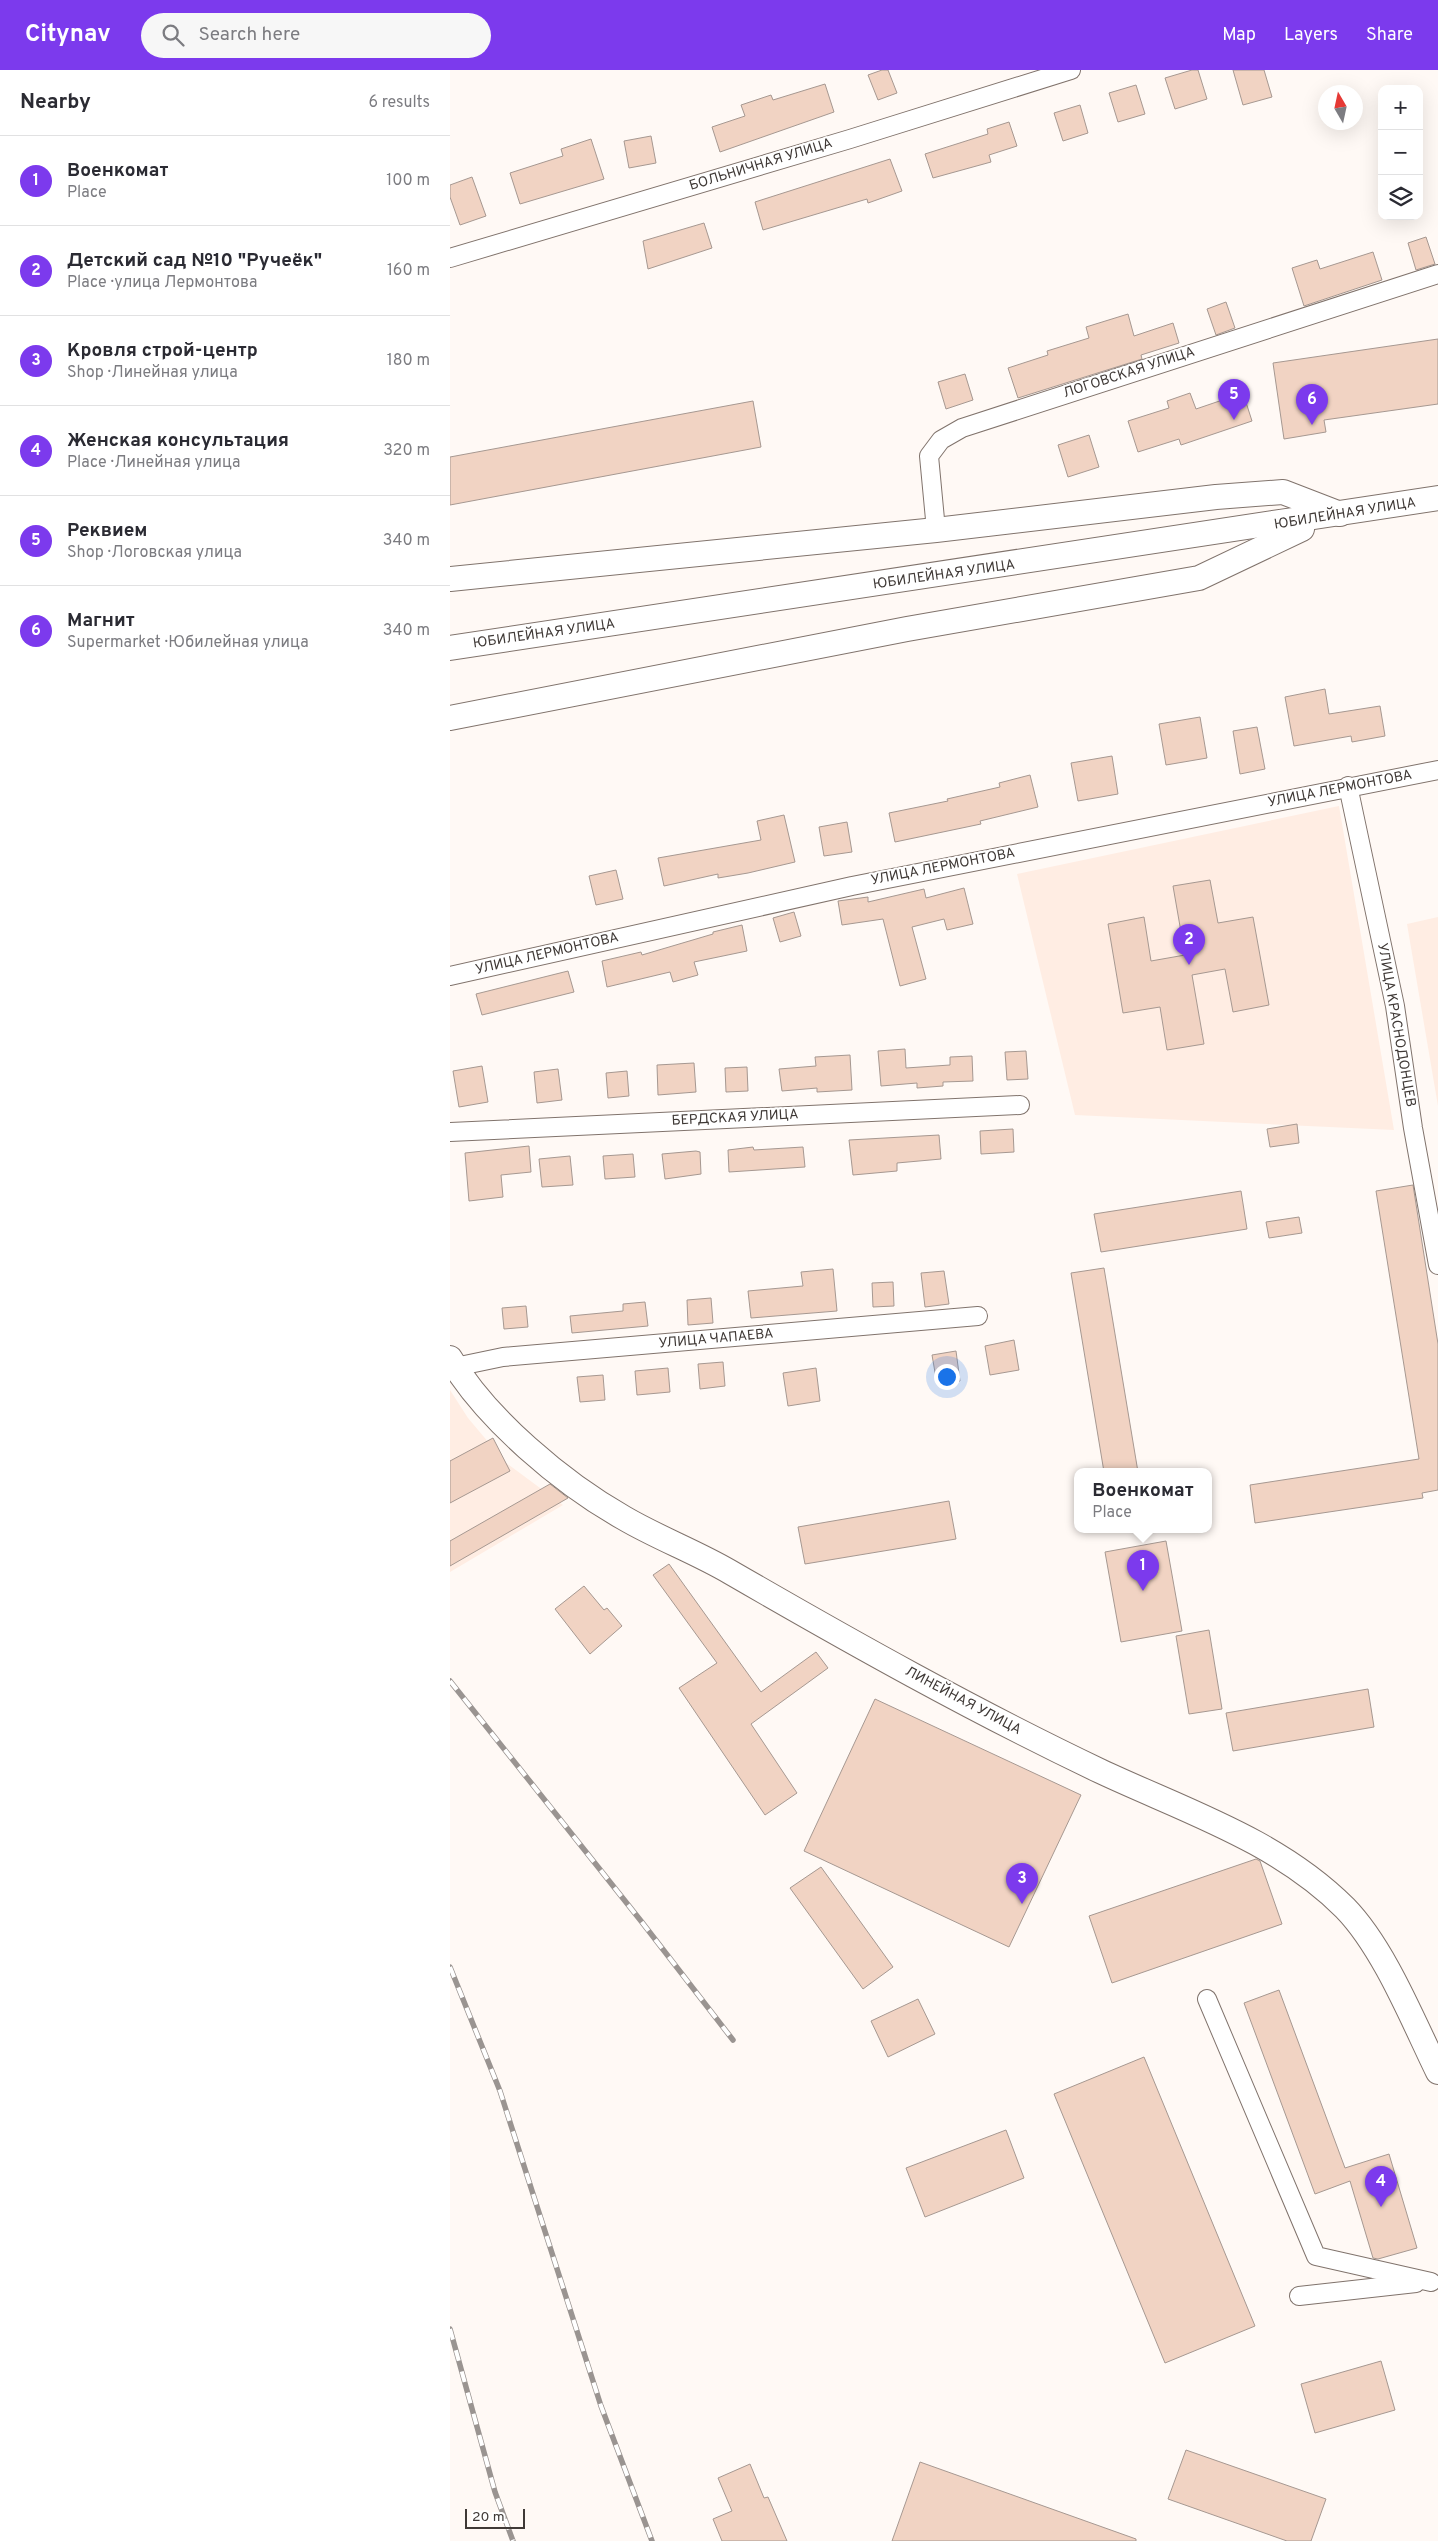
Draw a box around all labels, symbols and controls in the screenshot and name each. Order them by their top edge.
search box [141,13,491,58]
text: Citynav [25,20,111,50]
icon: search [159,21,187,49]
text: Search here [199,23,300,47]
text: Map [1222,24,1256,47]
text: Layers [1284,24,1338,47]
text: Share [1366,24,1413,47]
north arrow [1318,85,1363,130]
map controls [1378,85,1423,220]
button: + [1378,85,1423,130]
text: Nearby [20,89,91,116]
text: 6 results [368,93,430,113]
button: − [1378,130,1423,175]
street label: БОЛЬНИЧНАЯ УЛИЦА [687,135,835,195]
text: Военкомат [67,159,168,183]
text: 1 [33,171,39,191]
text: 100 m [386,171,430,191]
button: layers [1378,175,1423,220]
text: Place [67,183,107,203]
text: Детский сад №10 "Ручеёк" [67,249,322,273]
text: 2 [31,261,41,281]
text: 160 m [387,261,430,281]
text: Place · улица Лермонтова [67,273,258,293]
text: Кровля строй-центр [67,339,258,363]
street label: ЛОГОВСКАЯ УЛИЦА [1061,344,1197,402]
text: 3 [31,351,41,371]
text: 180 m [387,351,430,371]
text: Shop · Линейная улица [67,363,238,383]
pin: 5 [1218,379,1250,420]
pin: 6 [1296,384,1328,425]
text: Женская консультация [67,429,289,453]
text: 4 [31,441,41,461]
text: 320 m [383,441,430,461]
text: Place · Линейная улица [67,453,241,473]
street label: ЮБИЛЕЙНАЯ УЛИЦА [1273,493,1417,534]
text: Реквием [67,519,148,543]
text: 5 [31,531,41,551]
text: 340 m [383,531,430,551]
text: Shop · Логовская улица [67,543,242,563]
street label: ЮБИЛЕЙНАЯ УЛИЦА [872,556,1016,593]
text: Магнит [67,609,135,633]
street label: ЮБИЛЕЙНАЯ УЛИЦА [472,615,616,652]
text: 6 [31,621,41,641]
text: 340 m [383,621,430,641]
text: Supermarket · Юбилейная улица [67,633,309,653]
street label: УЛИЦА ЛЕРМОНТОВА [1266,767,1414,811]
street label: УЛИЦА ЛЕРМОНТОВА [869,845,1017,889]
pin: 2 [1173,924,1205,965]
street label: УЛИЦА ЛЕРМОНТОВА [474,929,620,979]
street label: УЛИЦА КРАСНОДОНЦЕВ [1373,942,1419,1108]
street label: БЕРДСКАЯ УЛИЦА [671,1106,799,1130]
street label: УЛИЦА ЧАПАЕВА [658,1326,774,1352]
your location [934,1364,960,1390]
popup [1074,1468,1212,1533]
text: Военкомат [1092,1479,1194,1503]
text: Place [1092,1503,1132,1523]
pin: 1 [1127,1550,1159,1591]
street label: ЛИНЕЙНАЯ УЛИЦА [902,1662,1025,1739]
pin: 3 [1006,1863,1038,1904]
pin: 4 [1365,2166,1397,2207]
scale bar [465,2506,525,2529]
text: 20 m [472,2509,505,2526]

